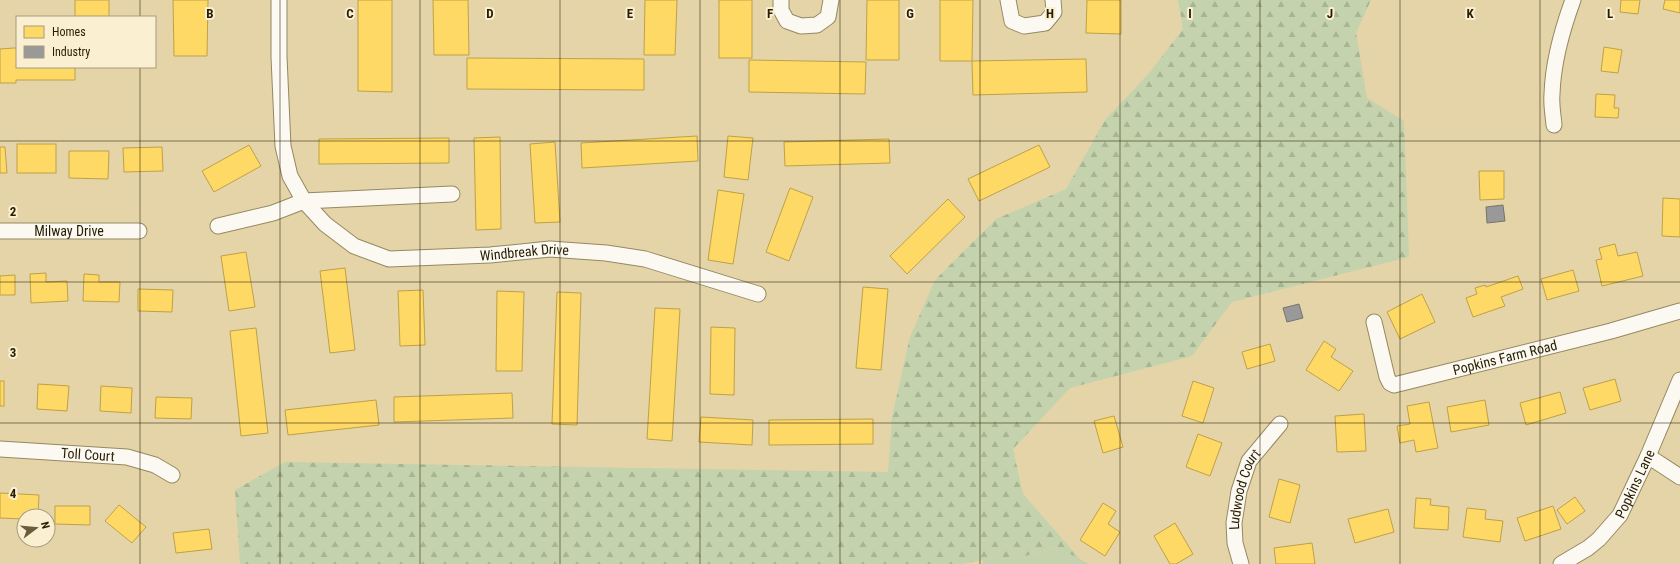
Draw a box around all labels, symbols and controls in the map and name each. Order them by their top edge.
text: B [206,6,214,21]
text: C [346,6,354,21]
text: D [486,6,494,21]
text: E [627,6,634,21]
text: F [767,6,773,21]
text: G [906,6,914,21]
text: H [1046,6,1054,21]
text: I [1188,6,1192,21]
text: J [1327,6,1333,21]
text: K [1466,6,1474,21]
text: L [1607,6,1613,21]
legend [16,16,156,68]
text: Homes [52,25,86,39]
text: Industry [52,45,90,59]
text: 2 [10,204,17,219]
street label: Milway Drive [34,223,104,239]
street label: Windbreak Drive [479,241,570,263]
street label: Popkins Farm Road [1451,337,1559,378]
text: 3 [10,345,16,360]
street label: Toll Court [60,445,115,464]
street label: Ludwood Court [1226,446,1264,530]
street label: Popkins Lane [1612,447,1658,521]
text: 4 [10,486,17,501]
north arrow [16,508,56,548]
text: N [38,520,52,531]

